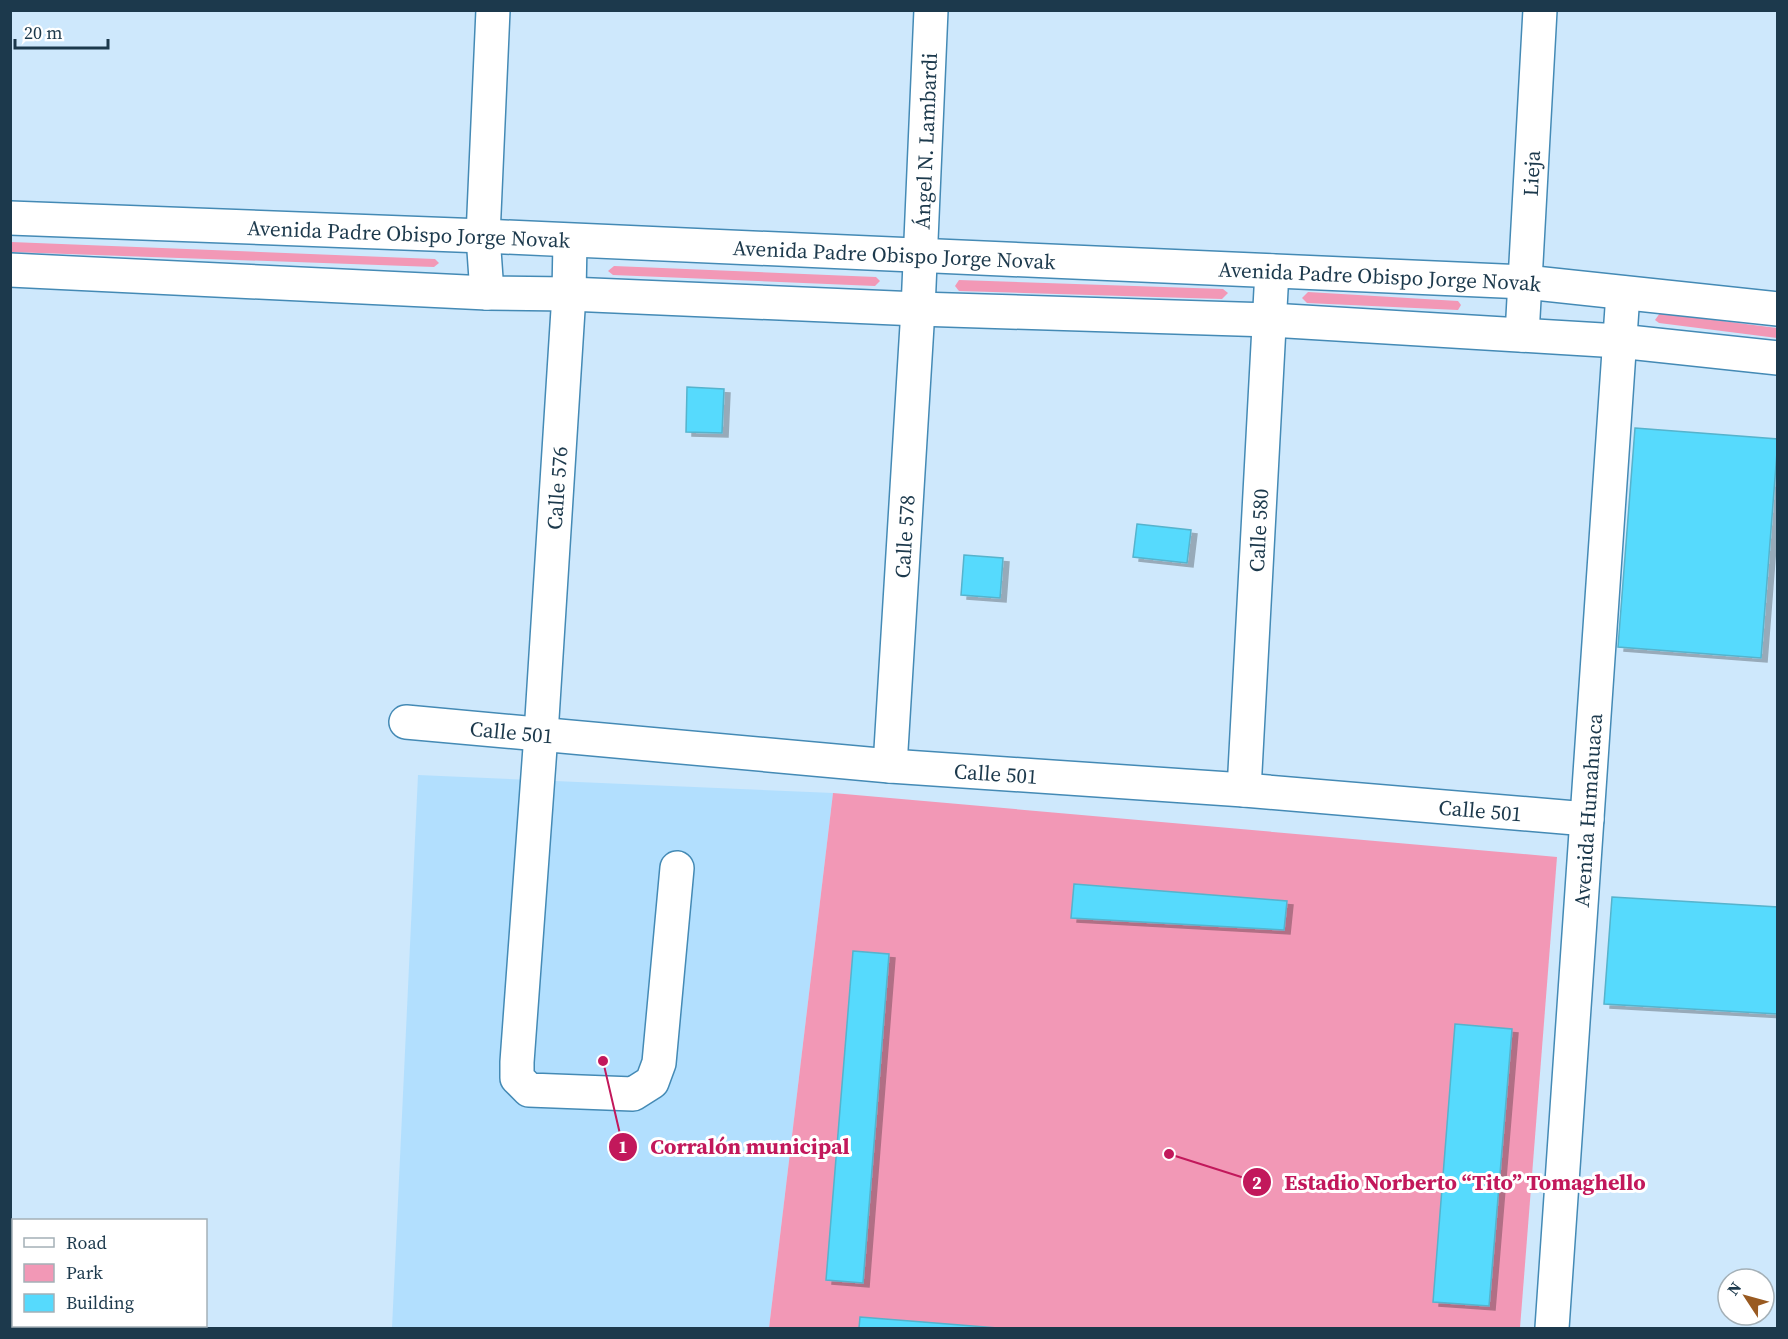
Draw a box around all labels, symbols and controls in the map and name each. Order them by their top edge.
scale bar [15,12,108,50]
text: 20 m [24,20,62,45]
street label: Ángel N. Lambardi [907,52,944,230]
street label: Lieja [1515,149,1547,197]
street label: Avenida Padre Obispo Jorge Novak [247,213,571,254]
street label: Avenida Padre Obispo Jorge Novak [732,233,1057,276]
street label: Avenida Padre Obispo Jorge Novak [1218,254,1543,298]
street label: Calle 576 [540,445,574,531]
street label: Calle 580 [1241,488,1275,573]
street label: Calle 578 [887,494,921,579]
street label: Avenida Humahuaca [1566,712,1609,908]
street label: Calle 501 [469,713,555,750]
street label: Calle 501 [953,756,1038,790]
street label: Calle 501 [1437,792,1523,828]
callout: Corralón municipal [608,1127,861,1167]
text: Corralón municipal [650,1131,850,1161]
text: 1 [618,1134,628,1159]
callout: Estadio Norberto “Tito” Tomaghello [1242,1162,1658,1202]
text: Estadio Norberto “Tito” Tomaghello [1284,1167,1646,1197]
text: 2 [1252,1170,1262,1195]
legend [12,1219,207,1327]
text: Road [66,1230,107,1255]
text: Park [66,1260,103,1285]
north arrow [1716,1267,1776,1327]
text: N [1722,1277,1746,1299]
text: Building [66,1290,134,1315]

